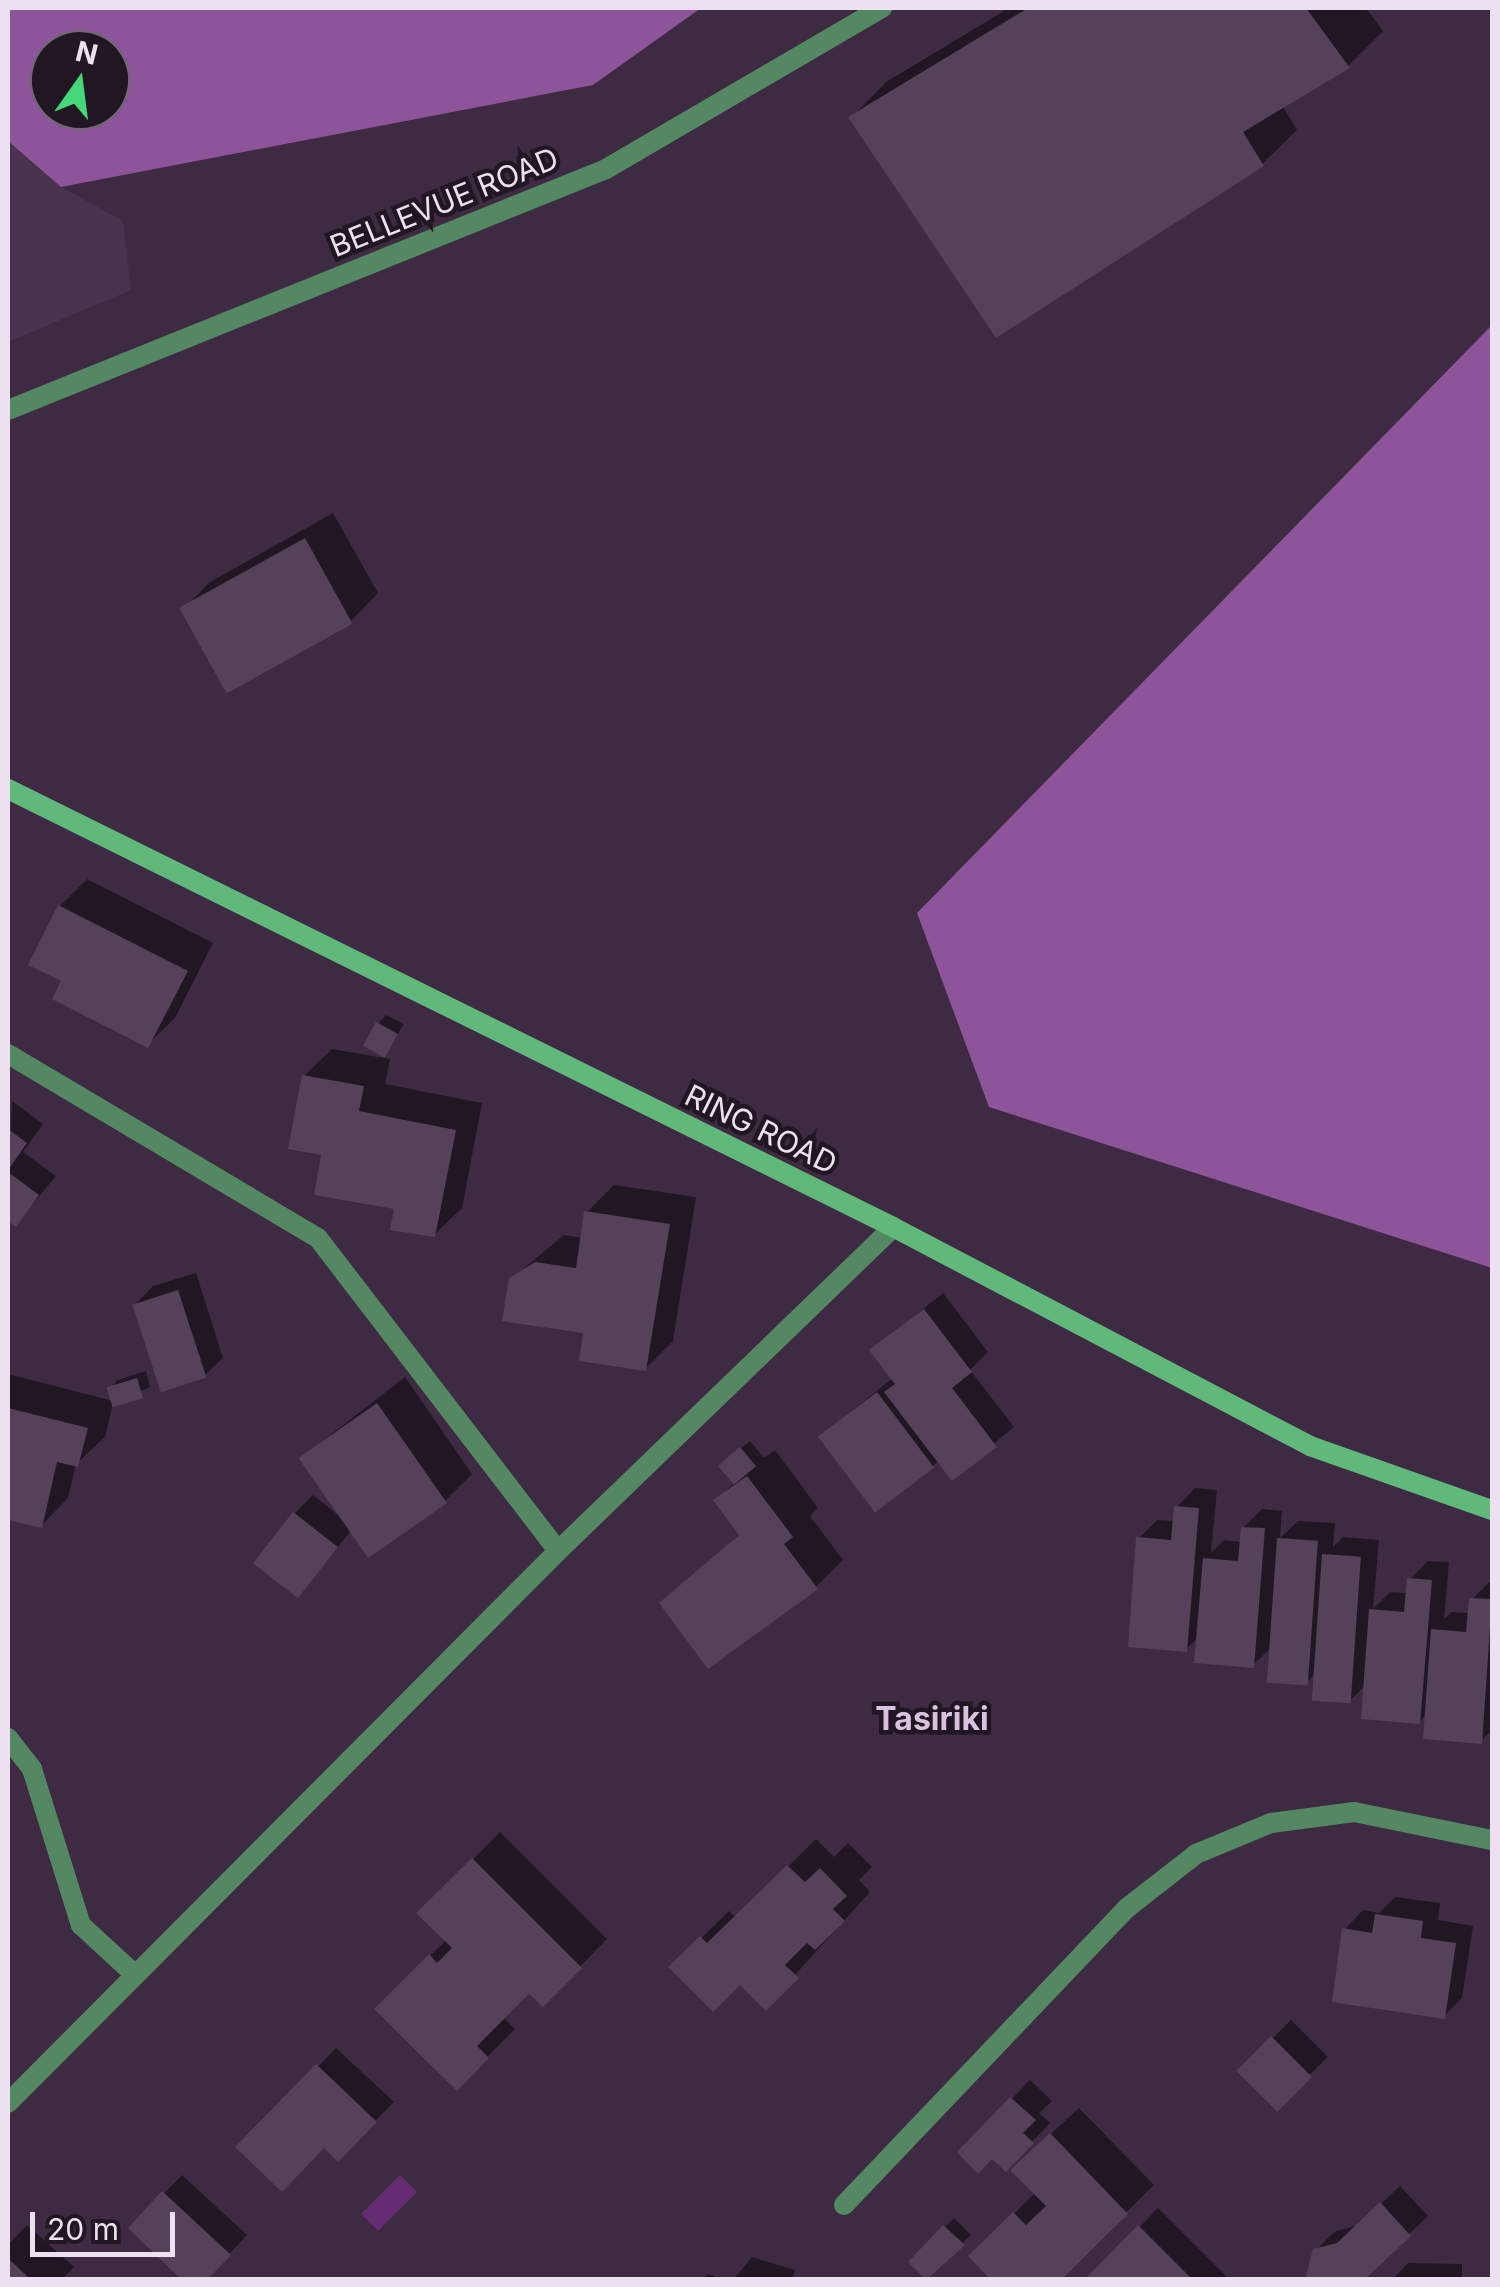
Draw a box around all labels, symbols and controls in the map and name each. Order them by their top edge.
north arrow [30,30,130,130]
text: N [72,34,101,72]
street label: BELLEVUE ROAD [325,140,563,264]
street label: RING ROAD [679,1077,843,1181]
district label: Tasiriki [875,1700,989,1738]
scale bar [35,2192,180,2254]
text: 20 m [47,2211,119,2247]

